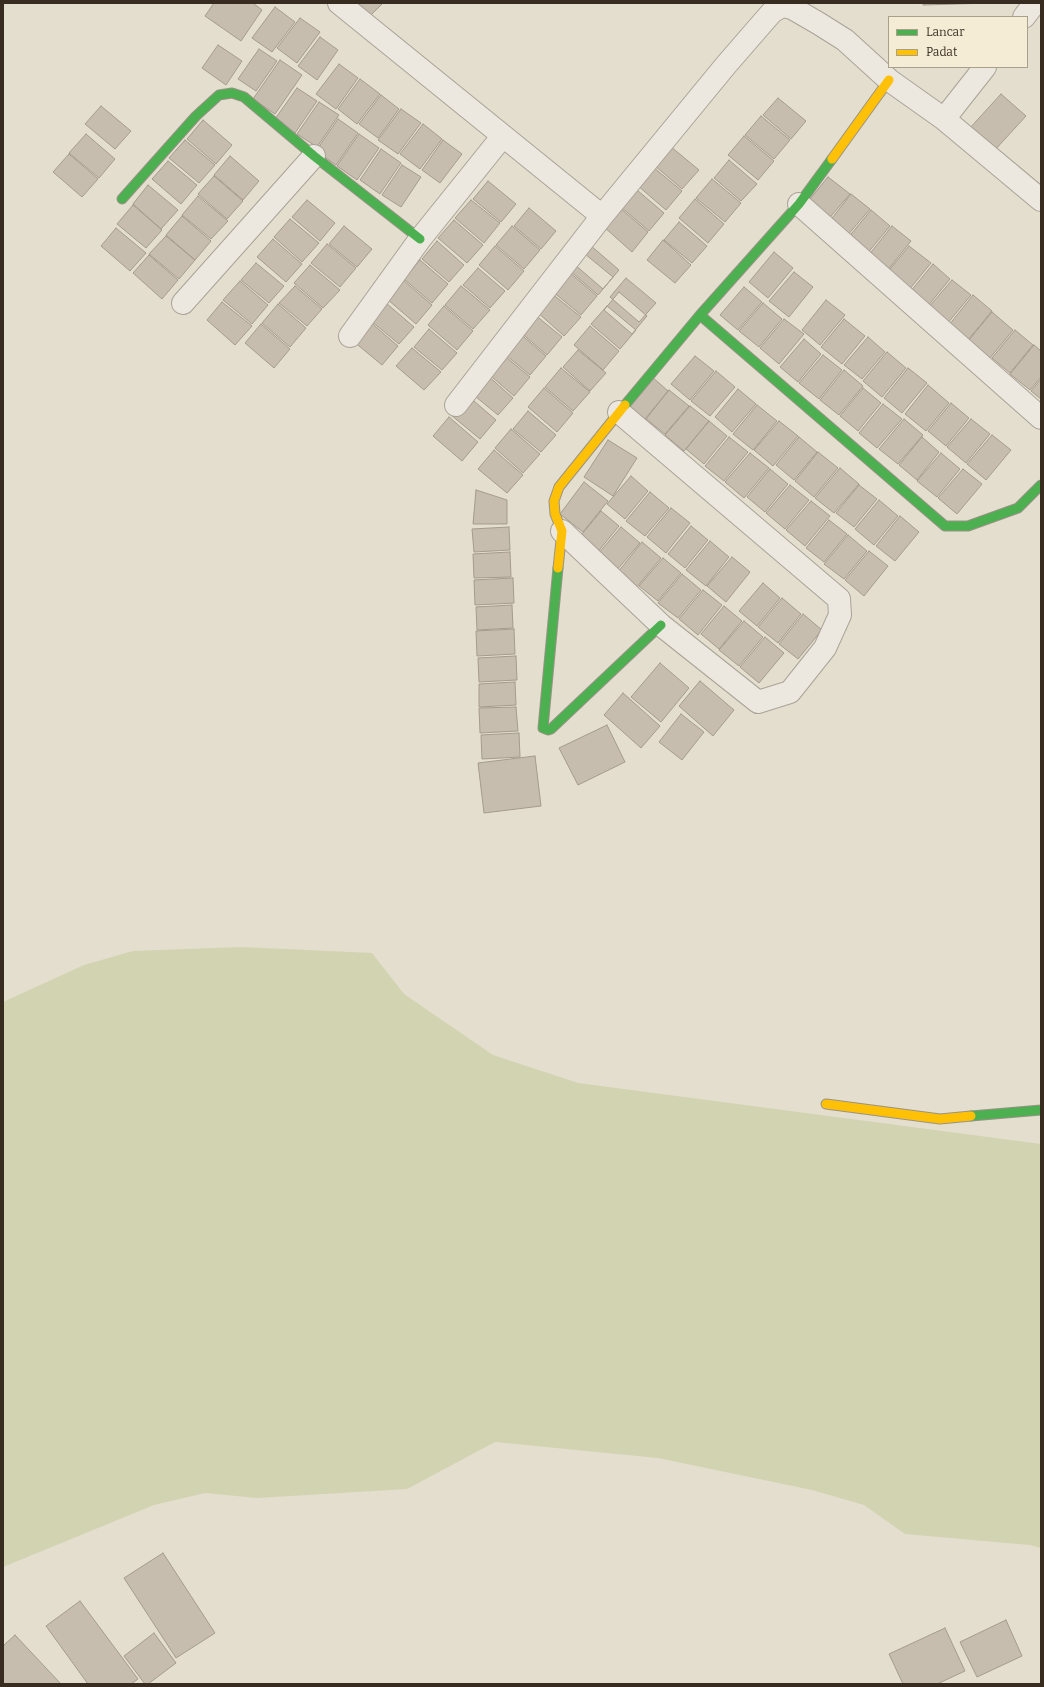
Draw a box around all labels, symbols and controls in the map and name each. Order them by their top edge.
legend [888,16,1028,68]
text: Lancar [926,25,964,39]
text: Padat [926,45,957,59]

